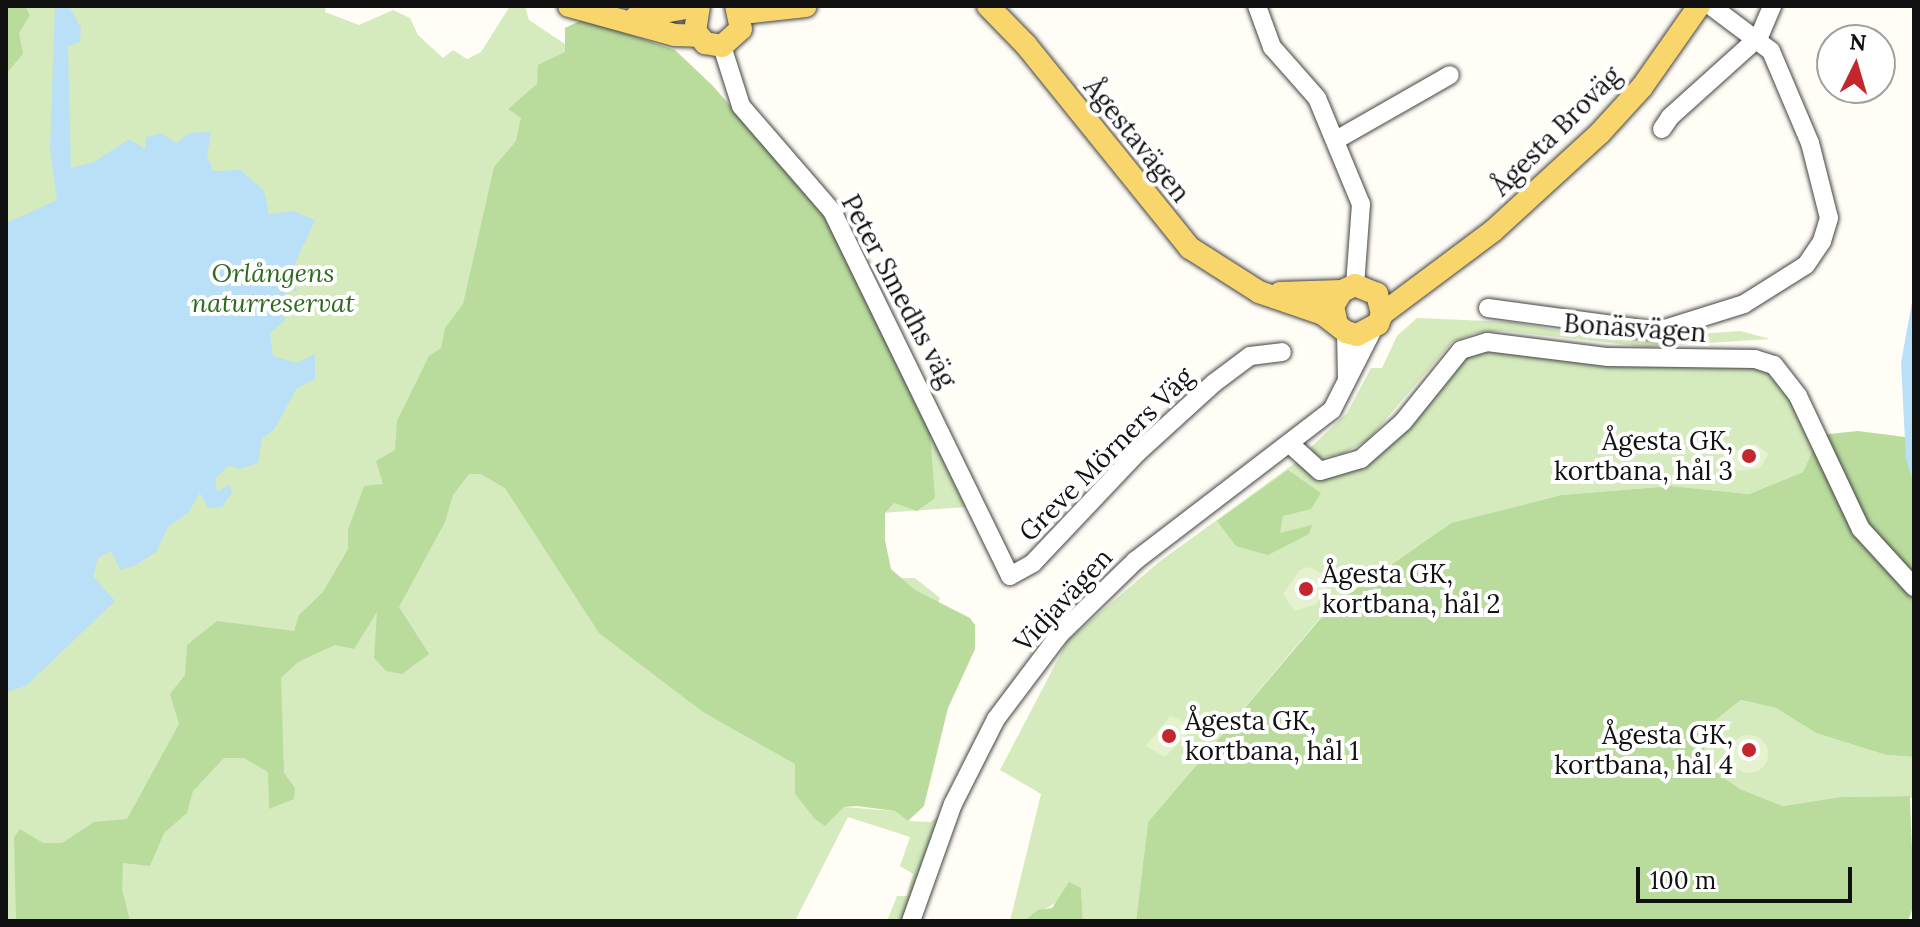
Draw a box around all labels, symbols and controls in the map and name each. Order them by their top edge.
north arrow [1816,24,1896,104]
text: N [1848,27,1868,57]
street label: Ågesta Broväg [1485,60,1627,202]
street label: Ågestavägen [1078,72,1196,208]
street label: Peter Smedhs väg [835,189,963,393]
park label: Orlångens naturreservat [191,257,355,318]
street label: Bonäsvägen [1563,307,1707,349]
street label: Greve Mörners Väg [1013,361,1199,547]
place label: Ågesta GK, kortbana, hål 3 [1554,425,1733,486]
marker: Ågesta GK, kortbana, hål 3 [1740,447,1758,465]
street label: Vidjavägen [1007,542,1119,658]
place label: Ågesta GK, kortbana, hål 2 [1322,558,1501,620]
marker: Ågesta GK, kortbana, hål 2 [1297,580,1315,598]
place label: Ågesta GK, kortbana, hål 1 [1185,705,1359,766]
place label: Ågesta GK, kortbana, hål 4 [1554,719,1733,780]
marker: Ågesta GK, kortbana, hål 1 [1160,727,1178,745]
marker: Ågesta GK, kortbana, hål 4 [1740,741,1758,759]
scale bar [1640,851,1856,901]
text: 100 m [1650,865,1716,896]

